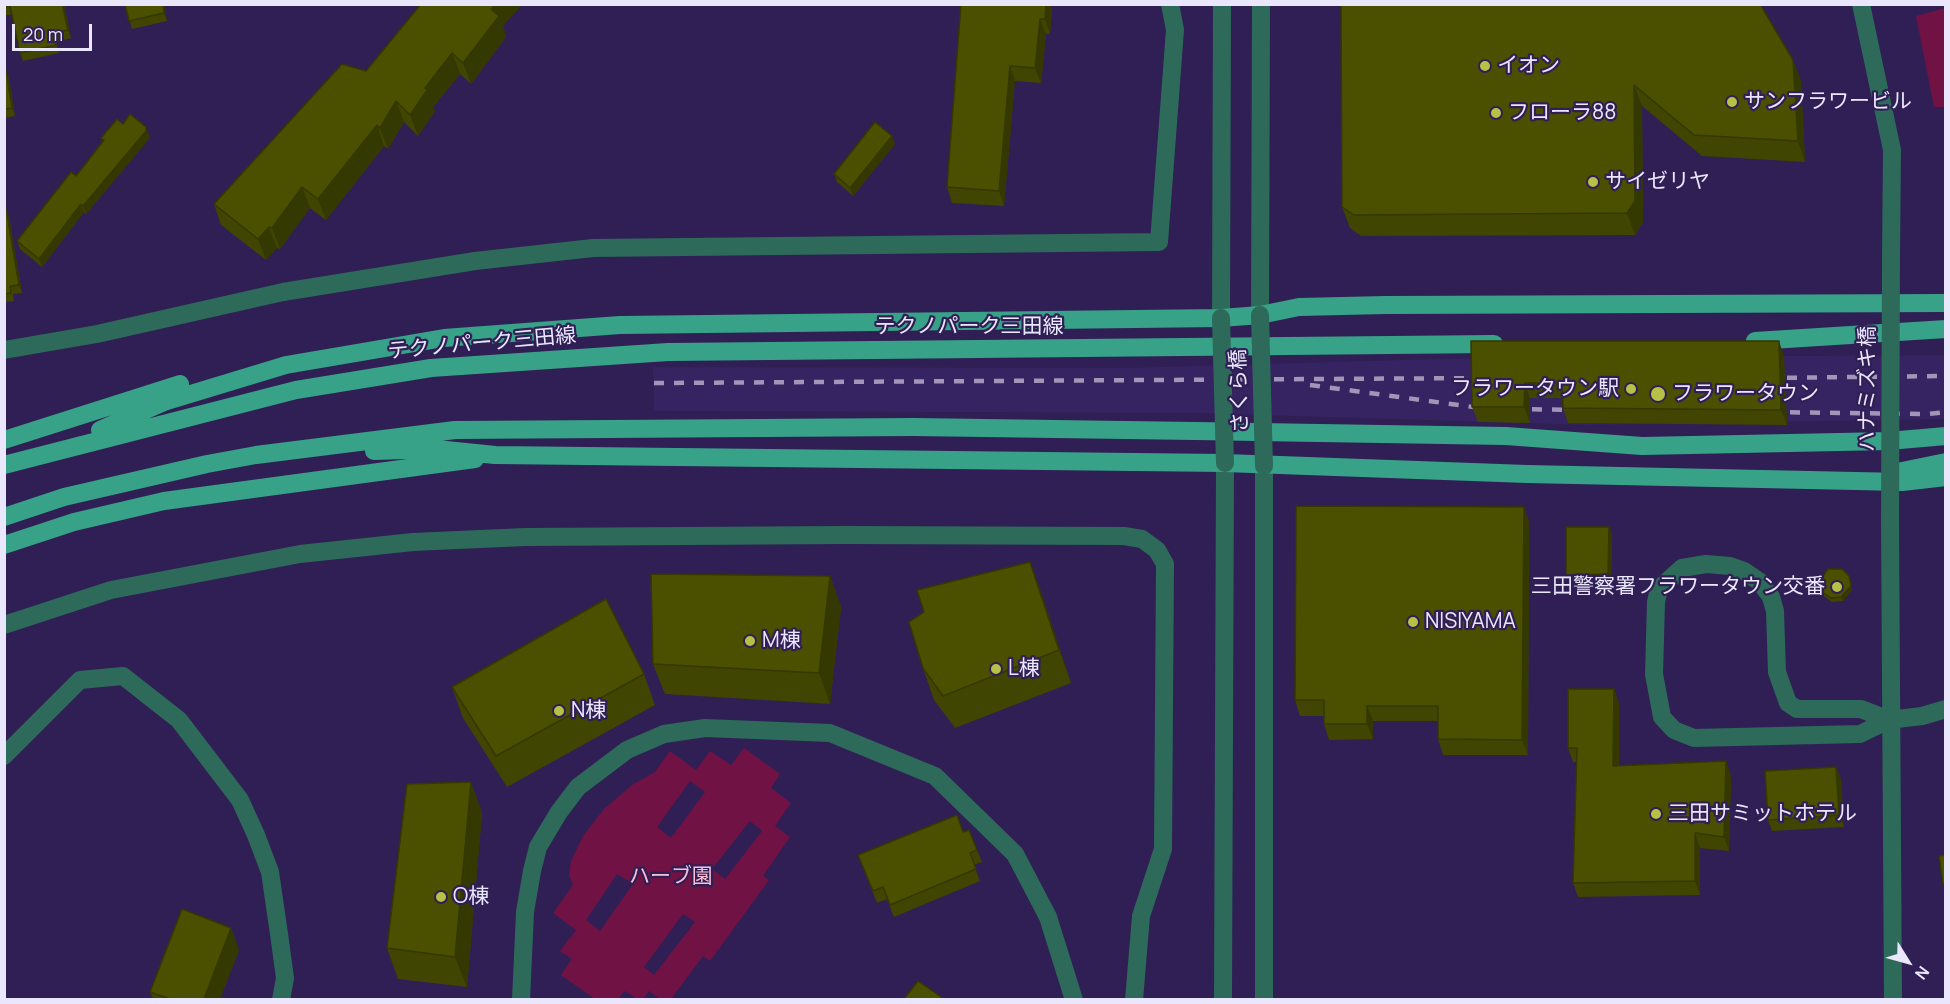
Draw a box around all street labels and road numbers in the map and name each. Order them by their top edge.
street label: テクノパーク三田線 [875,314,1063,340]
street label: テクノパーク三田線 [387,323,577,365]
street label: ハナミズキ橋 [1855,326,1881,452]
street label: さくら橋 [1226,349,1254,433]

